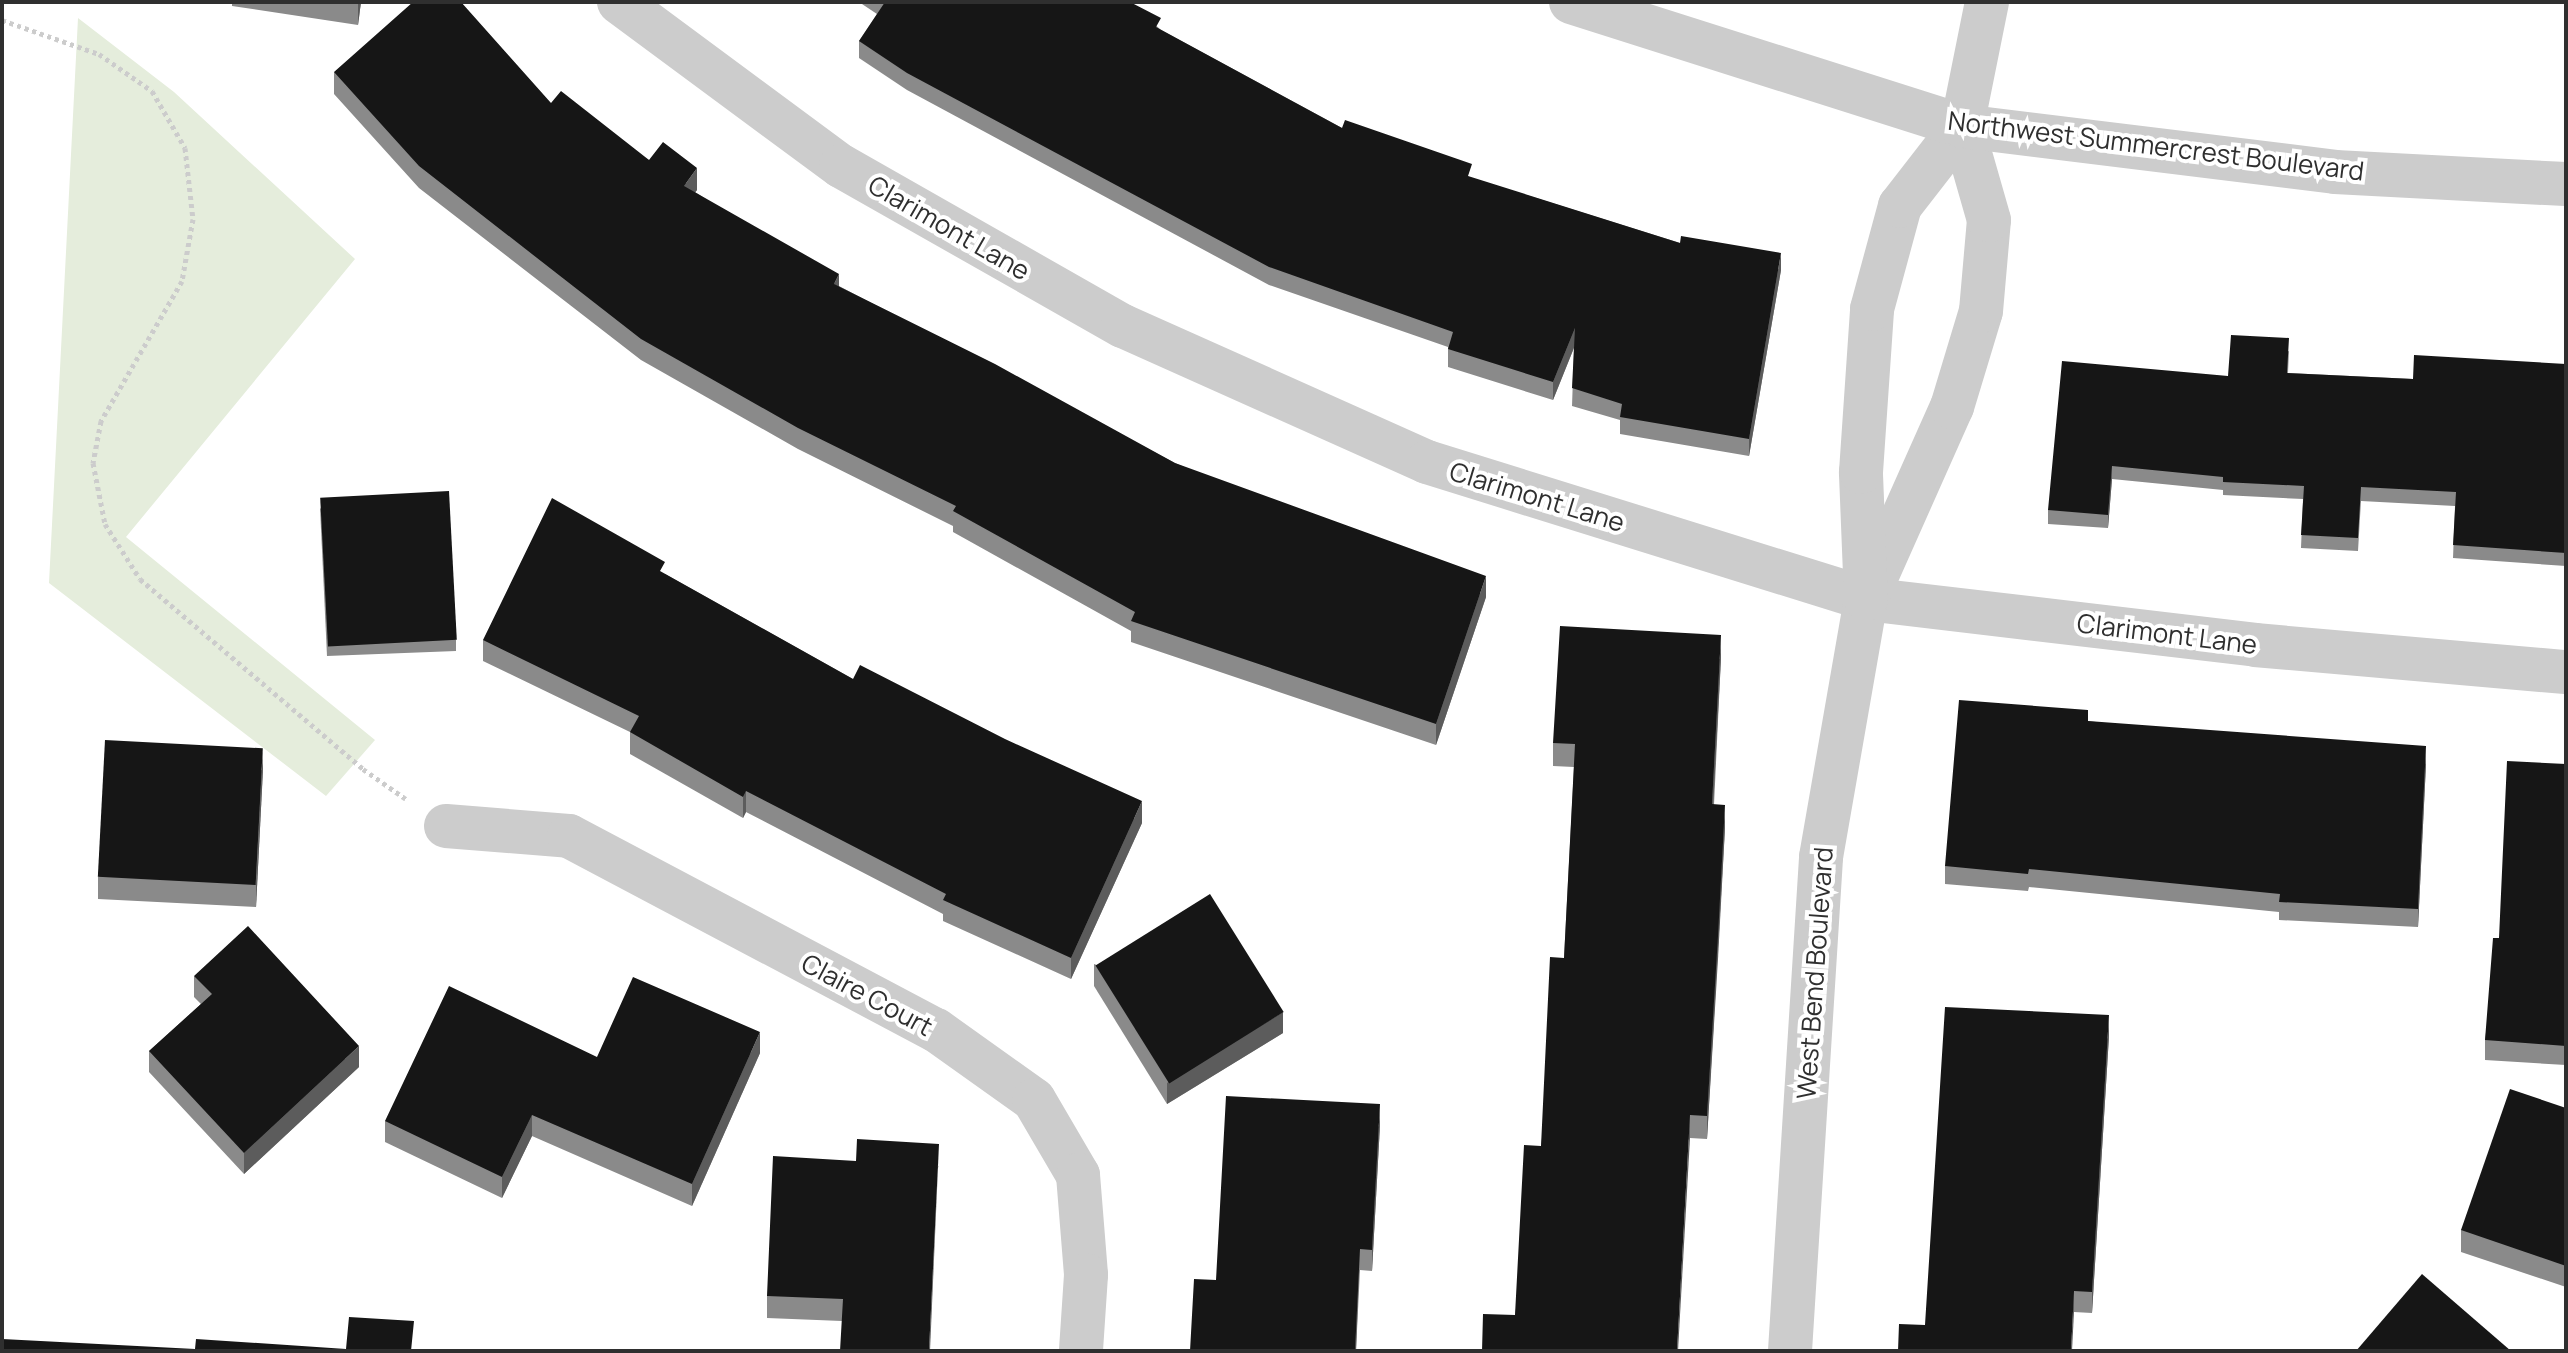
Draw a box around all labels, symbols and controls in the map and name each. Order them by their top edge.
street label: Northwest Summercrest Boulevard [1946,105,2366,187]
street label: Clarimont Lane [863,169,1035,287]
street label: Clarimont Lane [1446,456,1628,538]
street label: Clarimont Lane [2075,607,2259,661]
street label: West Bend Boulevard [1791,846,1839,1100]
street label: Claire Court [796,947,938,1043]

